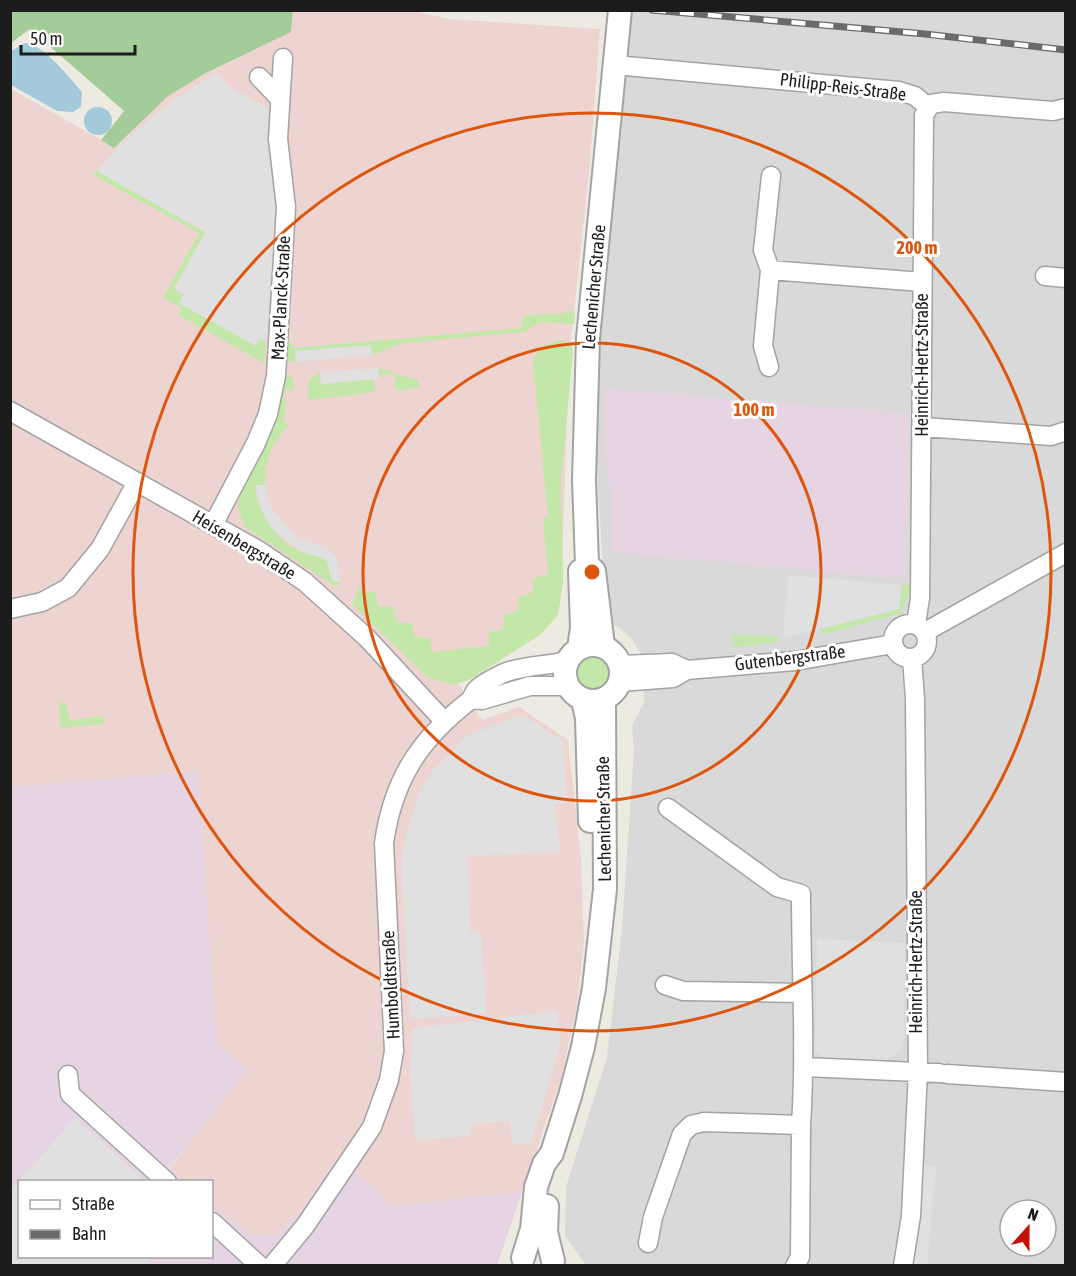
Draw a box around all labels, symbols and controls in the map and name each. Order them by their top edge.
scale bar [21,18,135,56]
text: 50 m [30,28,62,49]
street label: Philipp-Reis-Straße [779,68,907,105]
street label: Lechenicher Straße [578,224,609,350]
street label: Max-Planck-Straße [267,235,294,361]
text: 200 m [897,237,937,258]
street label: Heinrich-Hertz-Straße [911,293,932,437]
text: 100 m [734,399,774,420]
street label: Heisenbergstraße [189,506,300,584]
centre of rings [582,562,602,582]
street label: Gutenbergstraße [734,640,846,675]
street label: Lechenicher Straße [592,756,615,882]
street label: Heinrich-Hertz-Straße [905,890,926,1034]
street label: Humboldtstraße [377,930,404,1040]
legend [18,1180,213,1258]
text: Straße [72,1193,115,1214]
north arrow [998,1198,1058,1258]
text: N [1026,1204,1041,1224]
text: Bahn [72,1223,106,1244]

